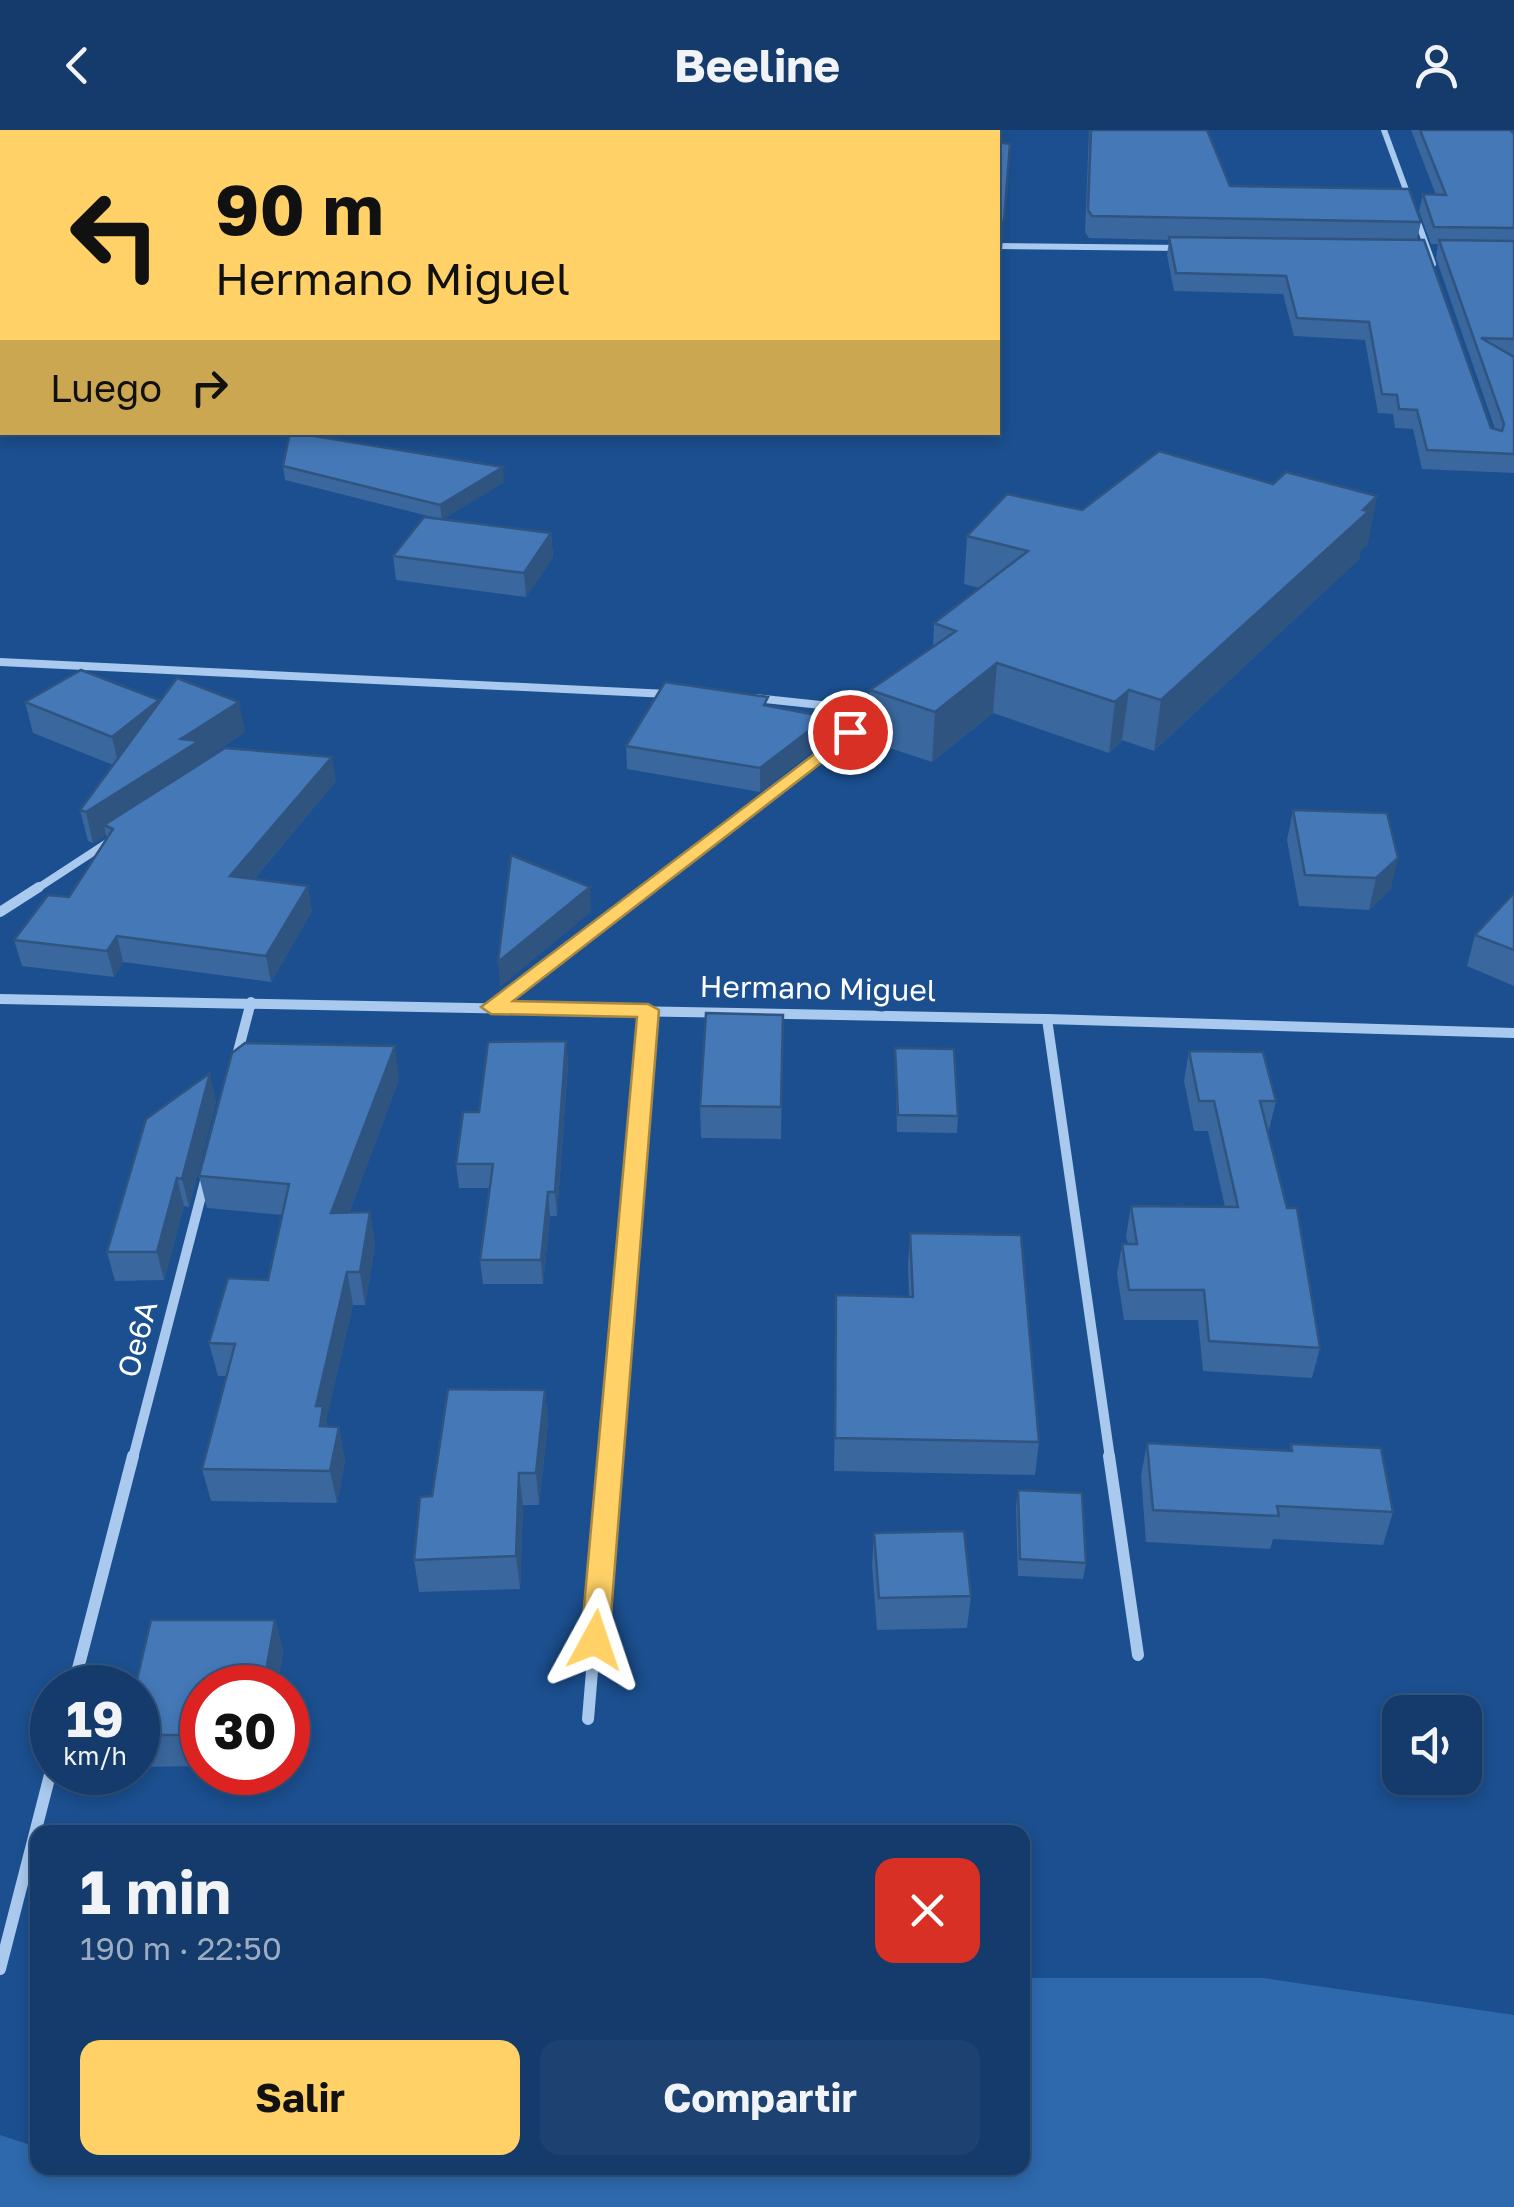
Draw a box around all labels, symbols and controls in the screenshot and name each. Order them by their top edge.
icon: back [50,38,105,93]
text: Beeline [674,38,840,92]
icon: person [1409,38,1464,93]
text: 90 m [215,166,384,250]
icon: left [50,170,180,300]
text: Hermano Miguel [215,251,570,305]
icon: right [182,360,237,415]
text: Luego [50,365,162,410]
pin [808,690,893,775]
icon: arrive [823,705,878,760]
street label: Hermano Miguel [699,968,937,1008]
street label: Oe6A [110,1296,164,1381]
position arrow [543,1588,647,1692]
speed limit sign: 30 [180,1665,310,1795]
text: 19 [66,1688,124,1748]
map controls [1382,1695,1482,1795]
button: sound [1382,1695,1482,1795]
text: km/h [63,1740,127,1771]
text: 1 min [80,1855,231,1927]
button: close [875,1858,980,1963]
text: 190 m · 22:50 [80,1929,282,1967]
button: Salir [80,2040,520,2155]
button: Compartir [540,2040,980,2155]

